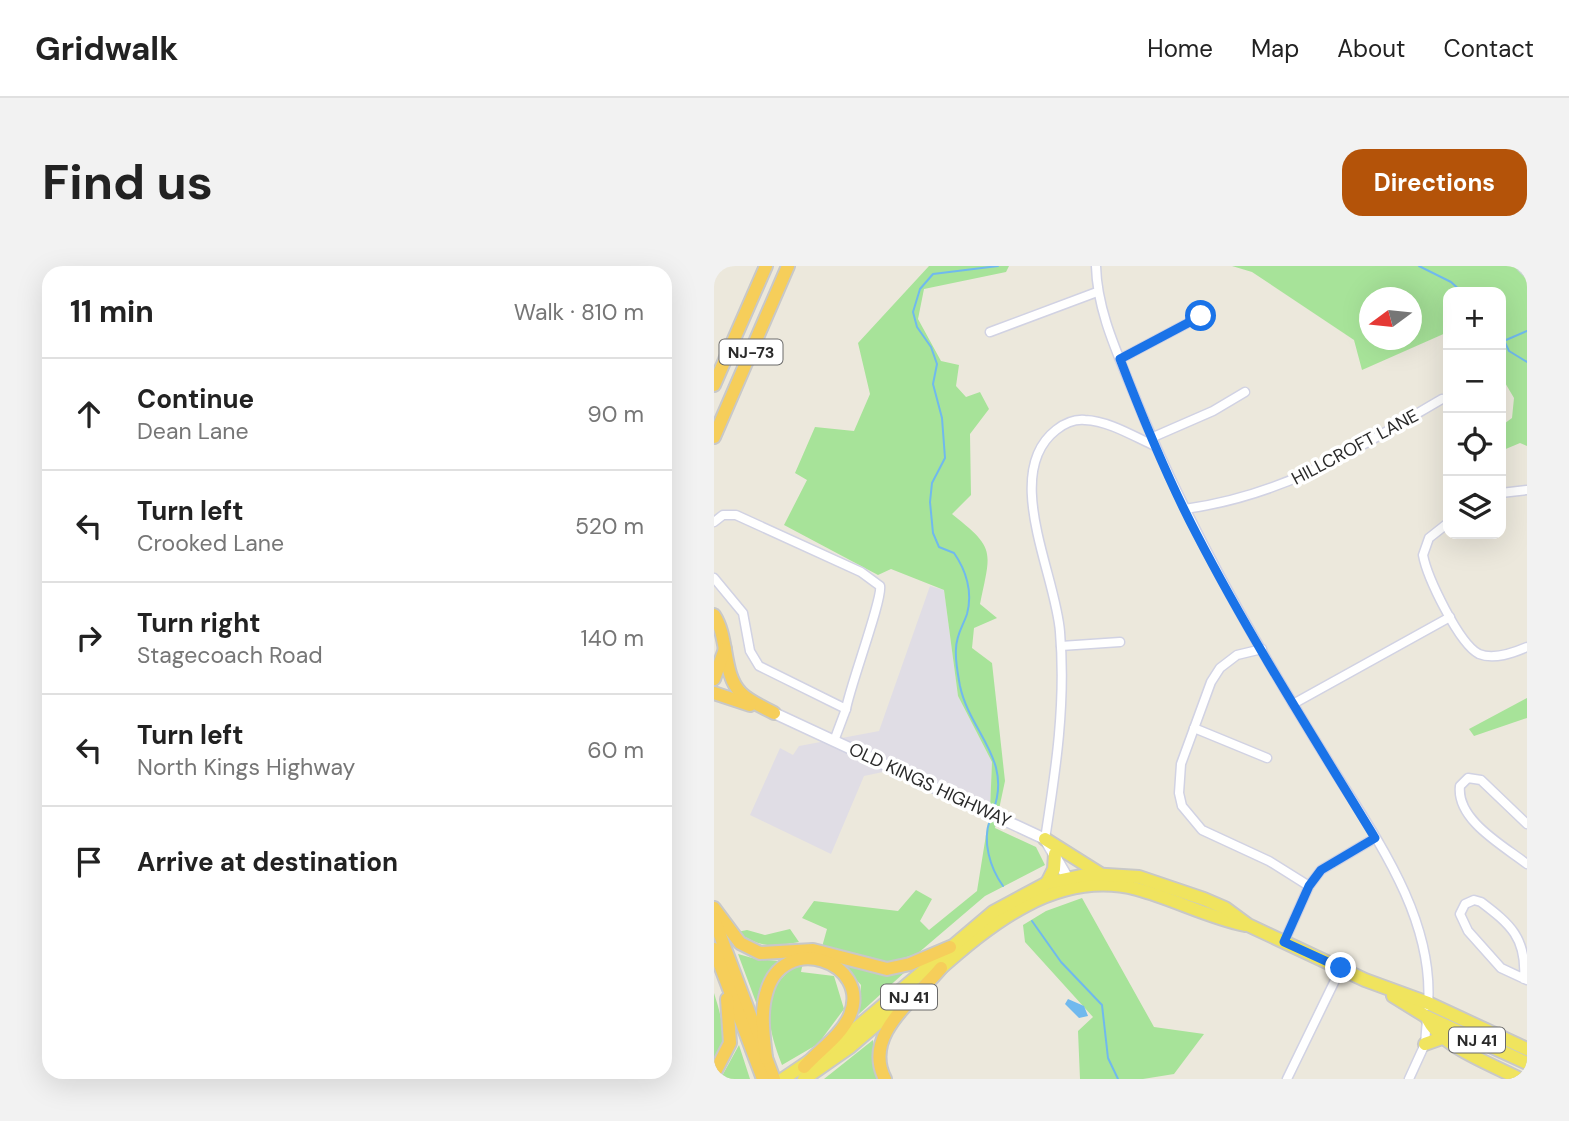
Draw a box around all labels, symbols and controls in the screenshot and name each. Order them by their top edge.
text: Gridwalk [35,27,178,70]
text: Home [1147,33,1213,64]
text: Map [1251,33,1299,64]
text: About [1337,33,1406,64]
text: Contact [1444,33,1534,64]
button: Directions [1342,149,1527,216]
text: Find us [42,150,213,214]
north arrow [1359,287,1422,350]
map controls [1443,287,1506,539]
button: + [1443,287,1506,350]
text: 11 min [70,292,154,331]
text: Walk · 810 m [514,297,644,327]
route start [1185,300,1216,331]
road number: NJ-73 [719,340,782,365]
button: − [1443,350,1506,413]
text: Continue [137,382,254,416]
icon: ahead [70,395,108,433]
text: 90 m [587,399,644,429]
street label: HILLCROFT LANE [1287,403,1423,491]
button: locate [1443,413,1506,476]
text: Dean Lane [137,416,249,446]
button: layers [1443,476,1506,539]
text: Turn left [137,494,244,528]
icon: left [70,507,108,545]
text: 520 m [575,511,644,541]
text: Crooked Lane [137,528,284,558]
text: Turn right [137,606,261,640]
icon: right [70,619,108,657]
text: 140 m [581,623,644,653]
text: Stagecoach Road [137,640,323,670]
text: Turn left [137,718,244,752]
icon: left [70,731,108,769]
text: 60 m [587,735,644,765]
street label: OLD KINGS HIGHWAY [845,737,1015,833]
text: North Kings Highway [137,752,355,782]
icon: arrive [70,843,108,881]
text: Arrive at destination [137,845,398,879]
route end [1325,952,1356,983]
road number: NJ 41 [881,984,937,1010]
road number: NJ 41 [1449,1028,1505,1052]

